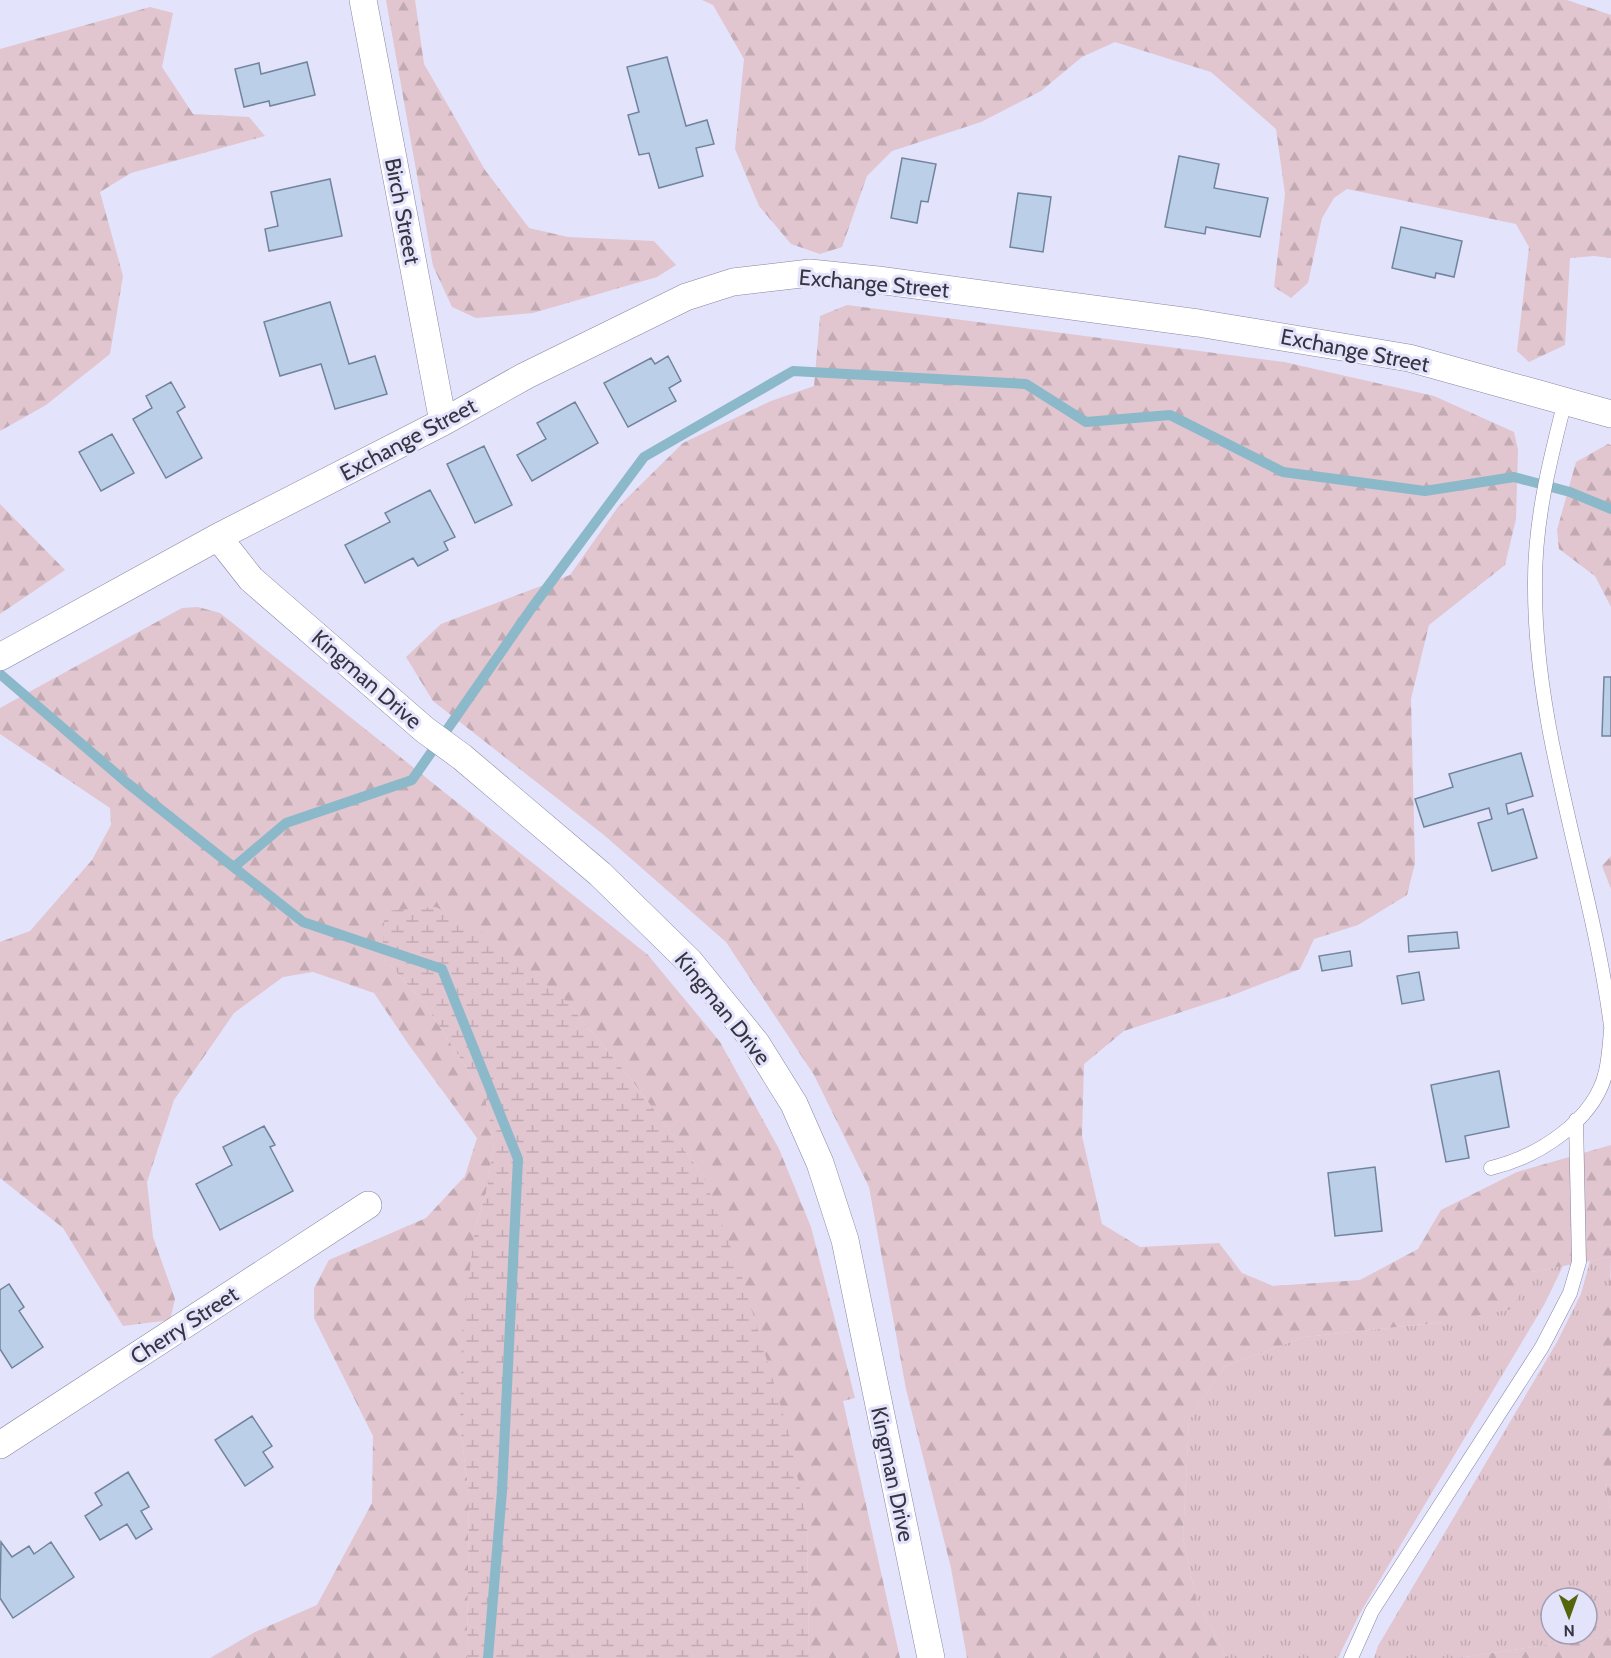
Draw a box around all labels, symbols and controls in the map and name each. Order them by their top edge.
street label: Birch Street [379,156,426,267]
street label: Exchange Street [798,263,951,304]
street label: Exchange Street [1278,323,1432,378]
street label: Exchange Street [335,392,482,487]
street label: Kingman Drive [306,624,427,735]
street label: Kingman Drive [669,946,776,1070]
street label: Cherry Street [125,1280,244,1370]
street label: Kingman Drive [865,1404,920,1544]
north arrow [1539,1586,1599,1646]
text: N [1563,1621,1575,1640]

